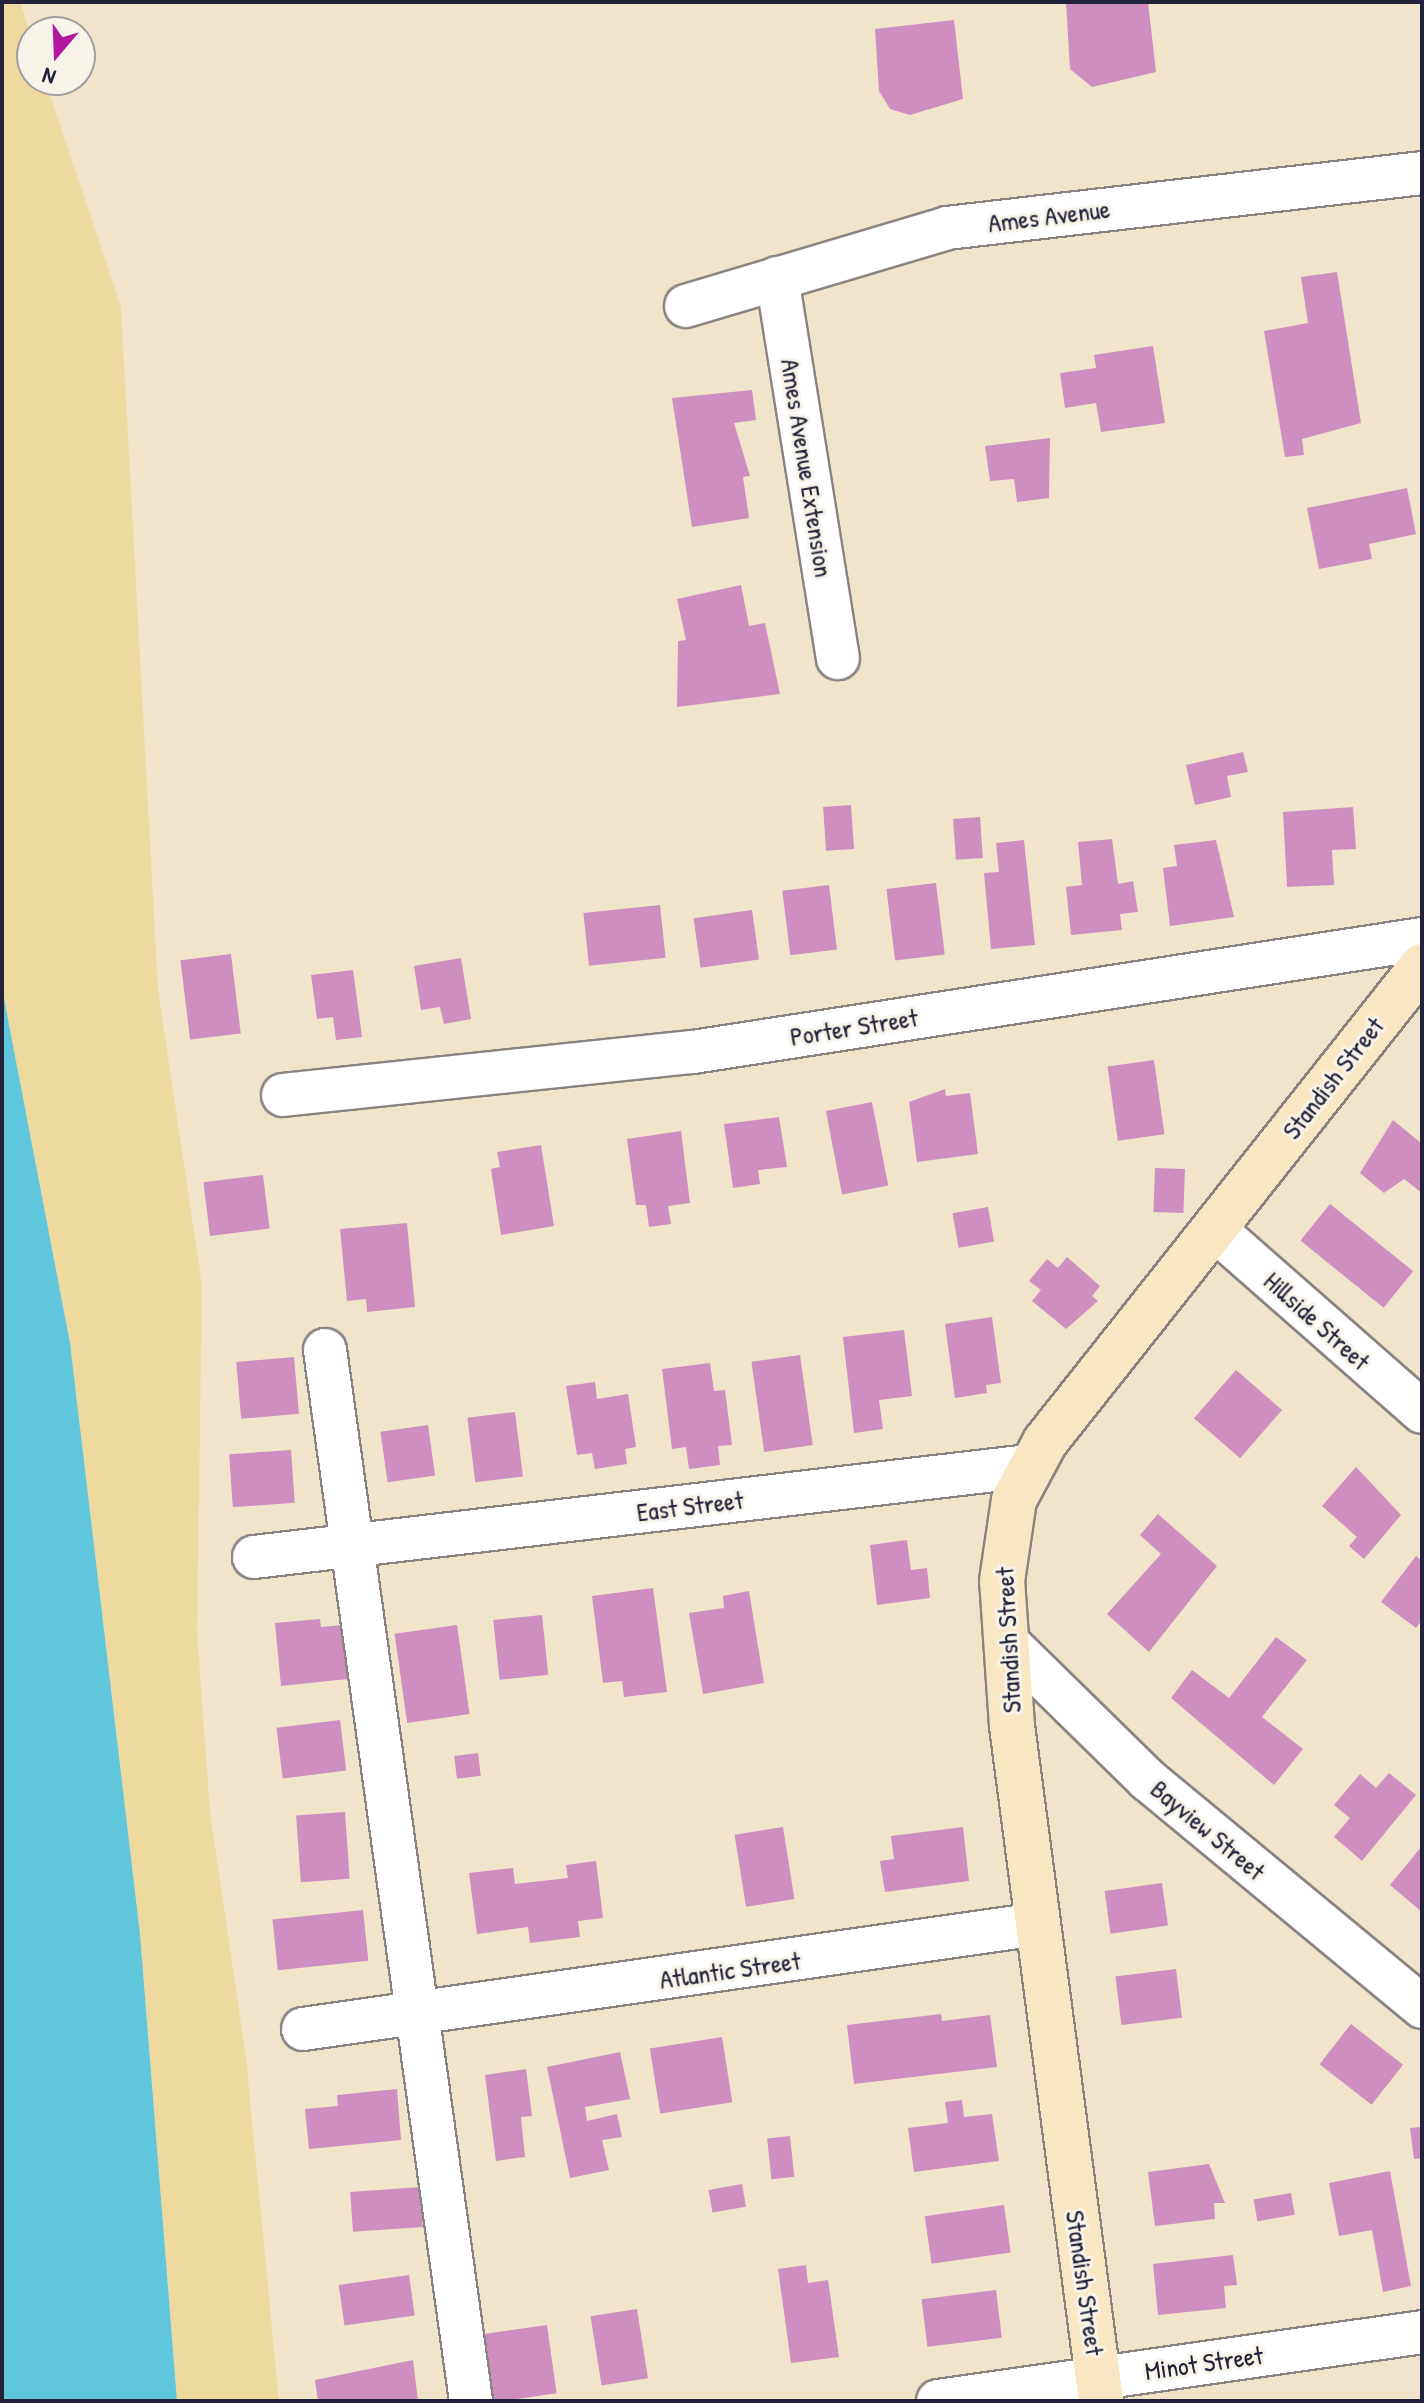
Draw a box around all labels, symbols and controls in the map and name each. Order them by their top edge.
north arrow [16,16,96,96]
text: N [38,61,59,93]
street label: Ames Avenue [986,193,1112,239]
street label: Ames Avenue Extension [774,356,840,580]
street label: Porter Street [788,1002,920,1052]
street label: Standish Street [1276,1011,1390,1145]
street label: Hillside Street [1258,1265,1376,1377]
street label: East Street [635,1484,745,1528]
street label: Standish Street [989,1566,1027,1714]
street label: Bayview Street [1145,1773,1271,1887]
street label: Atlantic Street [658,1945,802,1995]
street label: Standish Street [1059,2208,1111,2358]
street label: Minot Street [1143,2339,1265,2387]

